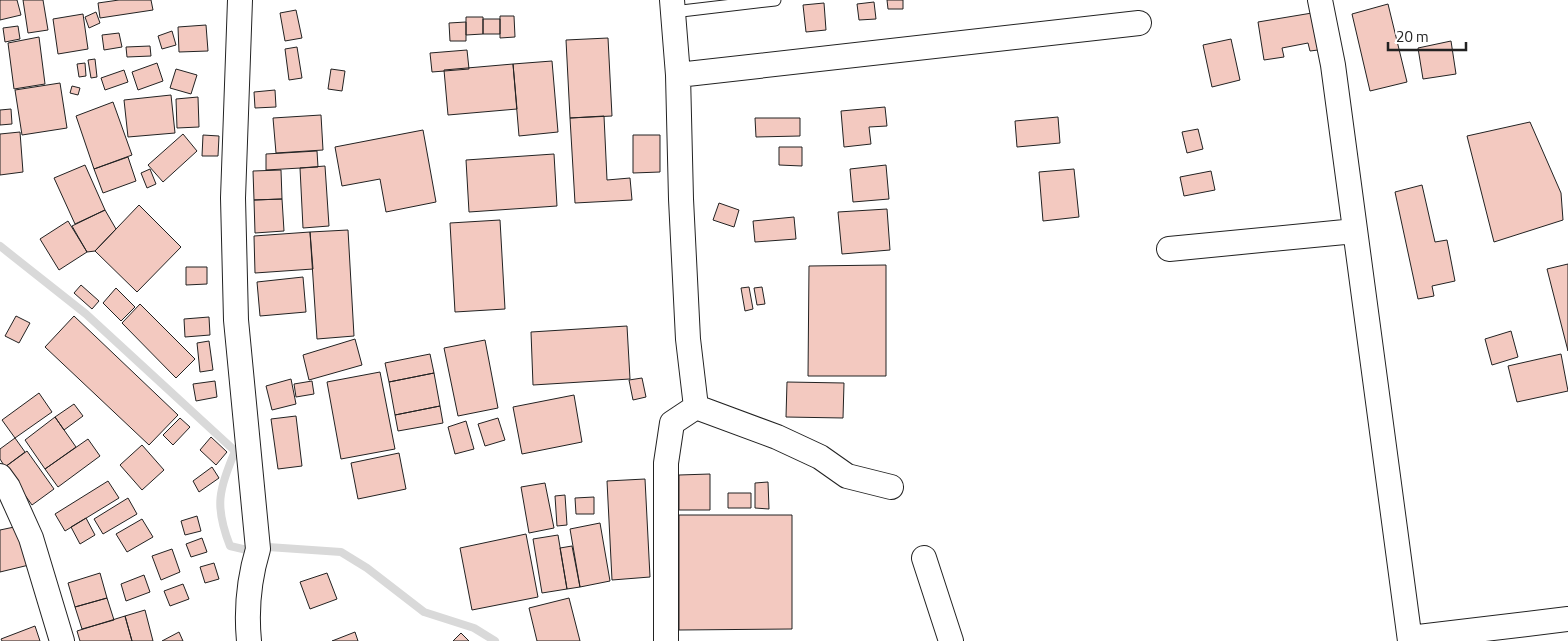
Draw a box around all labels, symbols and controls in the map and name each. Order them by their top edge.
scale bar [1388,20,1466,52]
text: 20 m [1396,25,1429,48]

